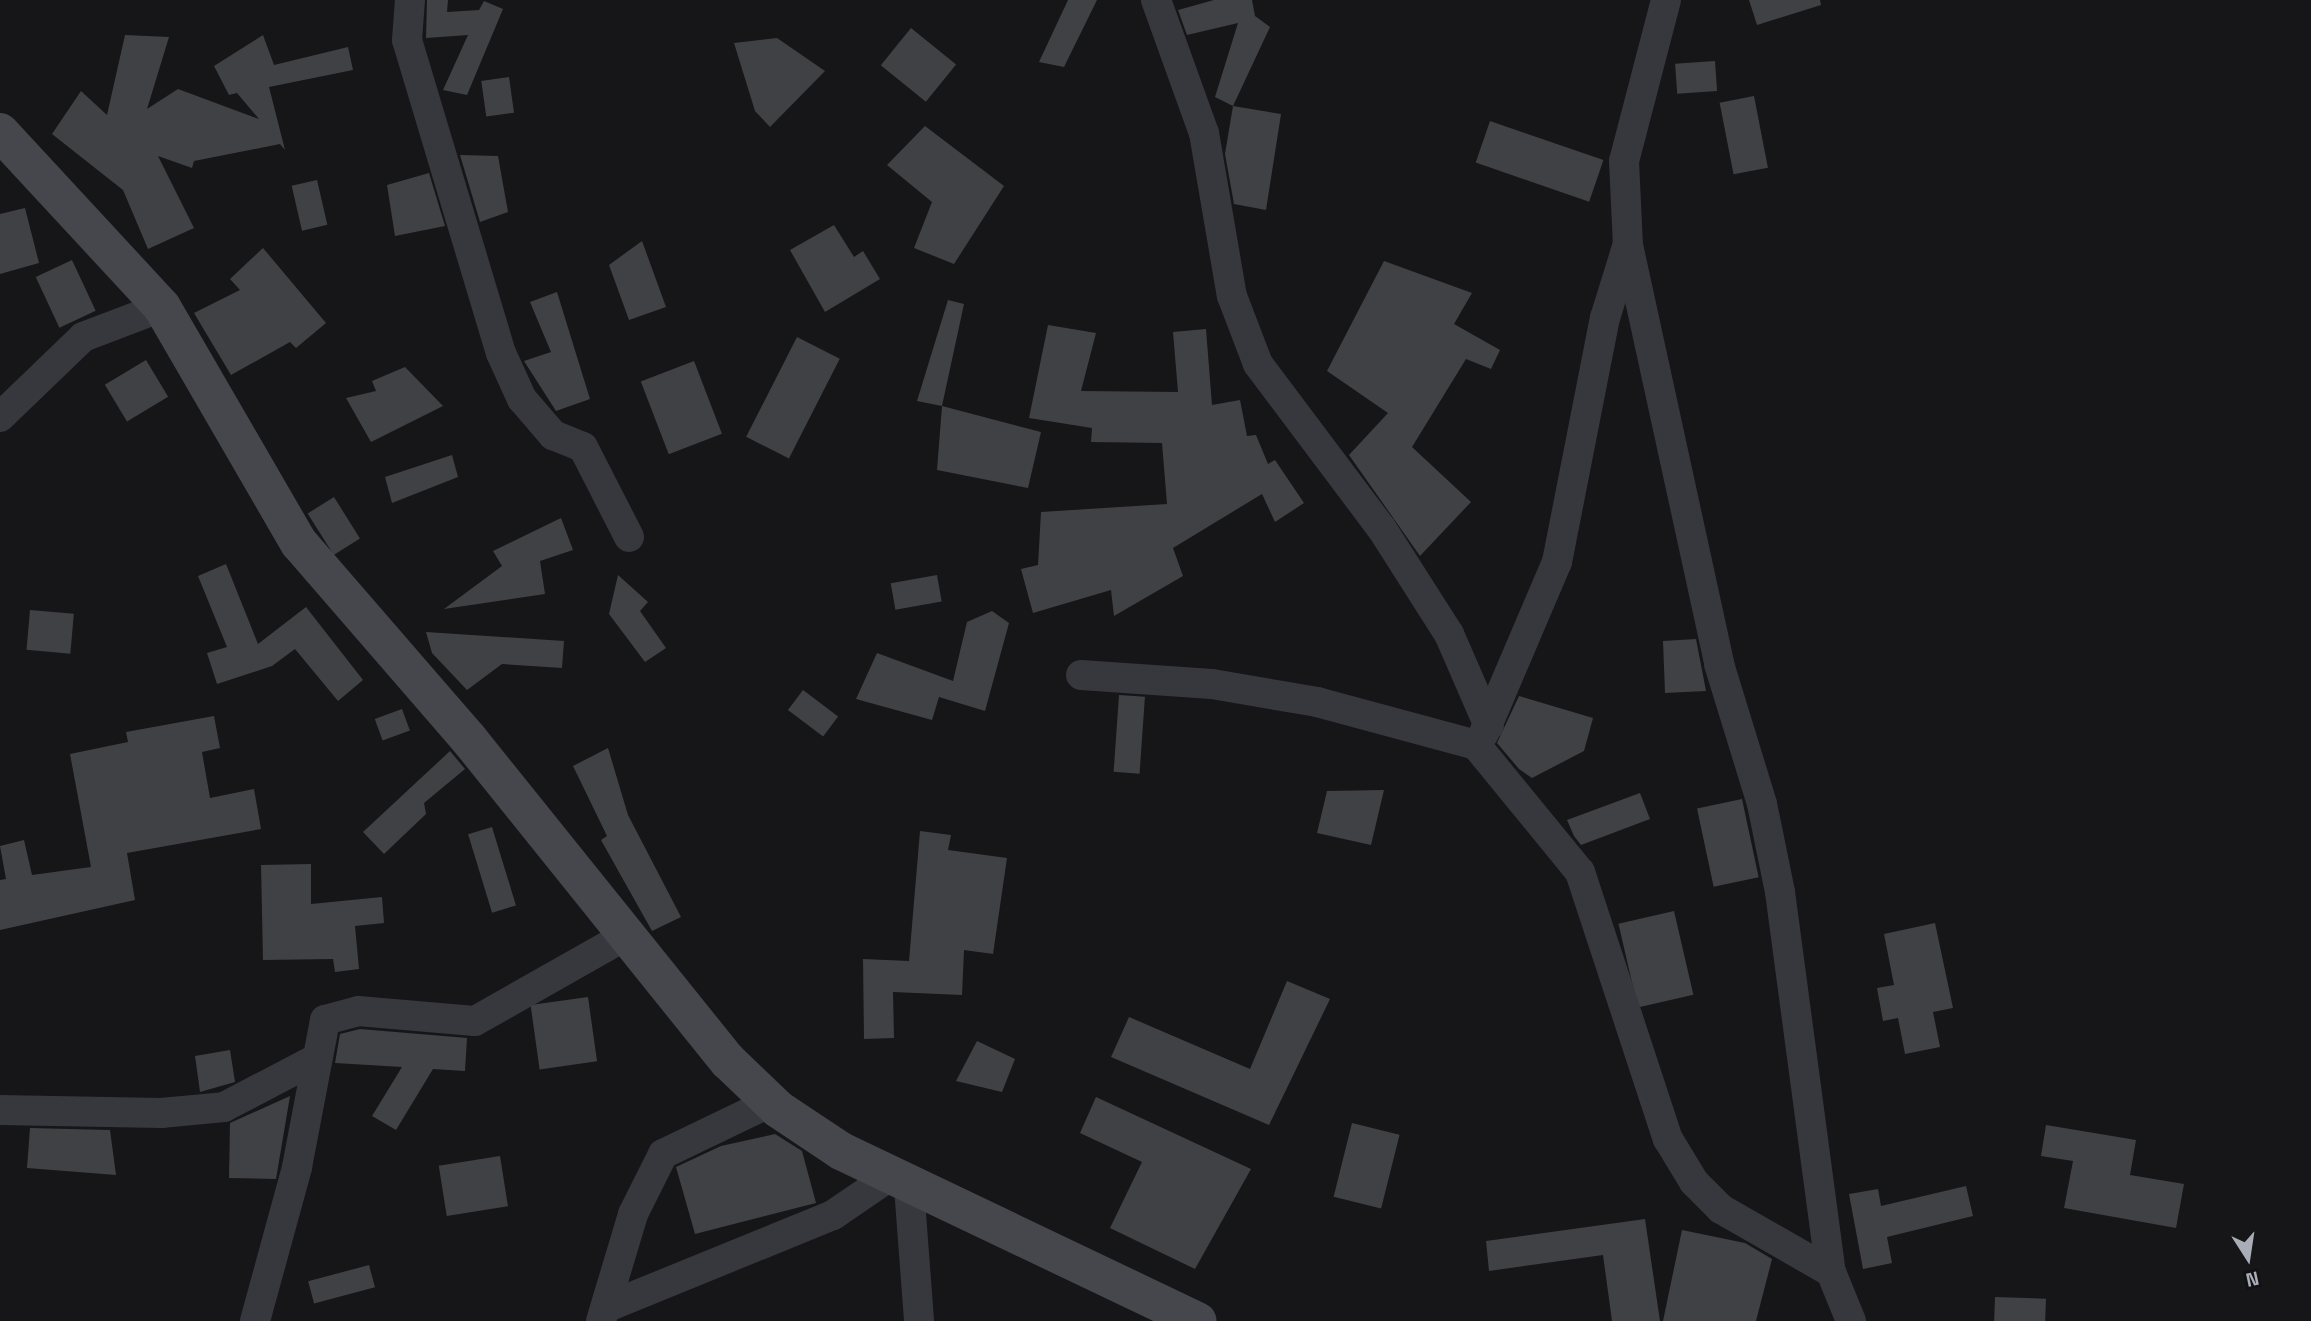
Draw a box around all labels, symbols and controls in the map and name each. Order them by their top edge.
north arrow [2213,1223,2283,1293]
text: N [2244,1265,2261,1293]

